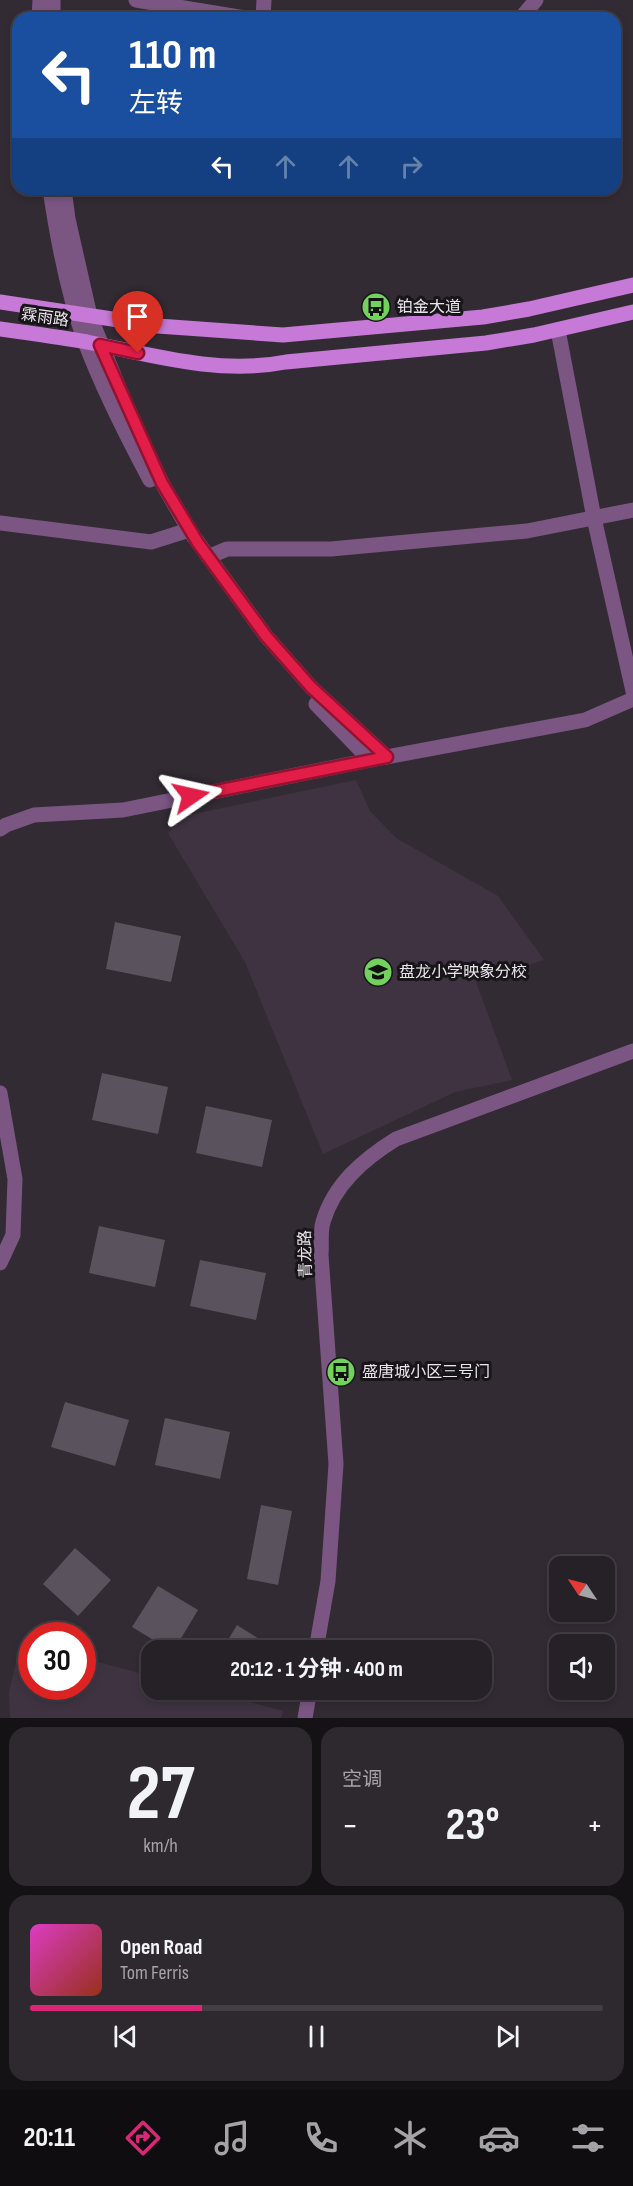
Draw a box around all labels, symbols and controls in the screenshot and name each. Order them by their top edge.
text: 110 m [129,30,216,81]
icon: left [30,36,108,114]
text: 左转 [129,88,183,120]
icon: left [206,150,239,183]
icon: ahead [269,150,302,183]
icon: ahead [332,150,365,183]
icon: right [395,150,428,183]
pin [112,291,163,353]
bus stop icon: 铂金大道 [360,291,392,323]
place label: 铂金大道 [397,298,461,317]
icon: arrive [121,300,154,333]
street label: 霖雨路 [20,305,70,331]
position arrow [159,764,223,828]
school or university icon: 盘龙小学映象分校 [362,956,394,988]
place label: 盘龙小学映象分校 [399,962,527,982]
street label: 青龙路 [296,1230,316,1278]
bus stop icon: 盛唐城小区三号门 [325,1356,357,1388]
place label: 盛唐城小区三号门 [362,1363,490,1382]
north arrow [549,1556,615,1622]
map controls [549,1556,615,1700]
speed limit sign: 30 [18,1622,96,1700]
button: sound [549,1634,615,1700]
text: 20:12 · 1 分钟 · 400 m [230,1656,403,1683]
text: 27 [126,1748,195,1841]
text: 空调 [342,1768,382,1792]
text: 23° [445,1798,500,1853]
text: − [342,1806,358,1846]
text: + [587,1806,603,1846]
text: km/h [143,1834,178,1858]
text: Open Road [120,1934,202,1961]
text: Tom Ferris [120,1961,189,1985]
icon: previous [109,2020,142,2053]
icon: pause [300,2020,333,2053]
icon: next [491,2020,524,2053]
icon: directions [122,2117,164,2159]
icon: music [211,2117,253,2159]
icon: phone [300,2117,342,2159]
icon: climate [389,2117,431,2159]
icon: car [478,2117,520,2159]
icon: filters [567,2117,609,2159]
text: 20:11 [24,2122,75,2154]

